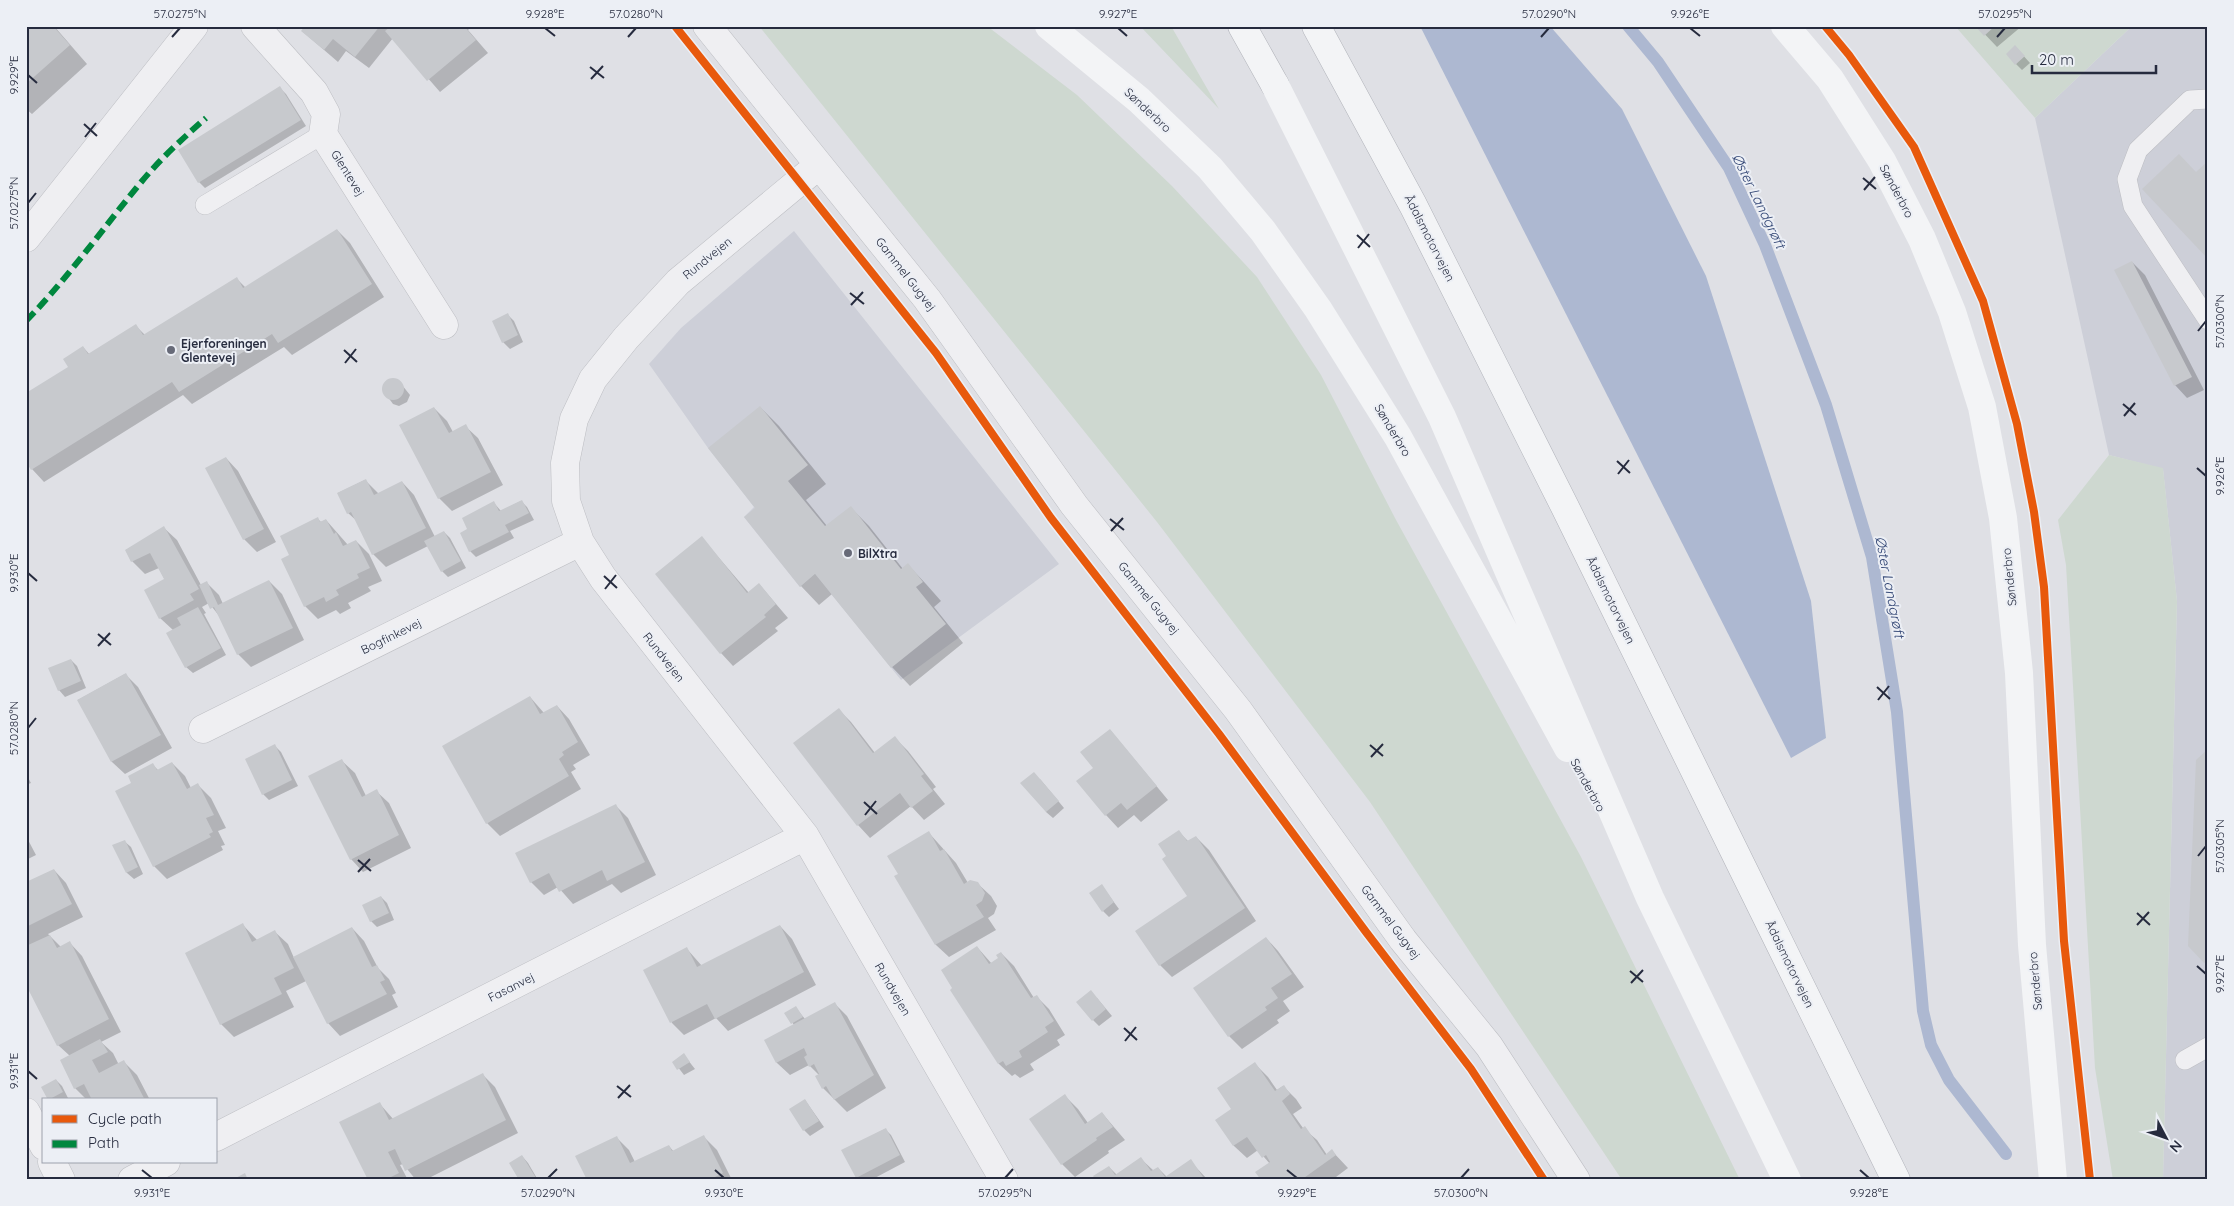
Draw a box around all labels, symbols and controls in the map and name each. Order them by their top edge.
text: 57.0275°N [153,6,207,21]
text: 9.928°E [525,6,565,21]
text: 57.0280°N [609,6,663,21]
text: 9.927°E [1099,6,1137,21]
text: 57.0290°N [1522,6,1576,21]
text: 9.926°E [1671,6,1710,21]
text: 57.0295°N [1978,6,2032,21]
scale bar [2032,42,2155,74]
text: 20 m [2039,50,2074,69]
text: 9.929°E [6,55,21,95]
street label: Sønderbro [1121,85,1175,135]
street label: Glentevej [328,147,368,199]
water label: Øster Landgrøft [1728,151,1791,253]
street label: Sønderbro [1877,162,1917,220]
text: 57.0275°N [6,176,21,230]
street label: Ådalsmotorvejen [1402,192,1458,284]
street label: Rundvejen [679,234,735,282]
street label: Gammel Gugvej [873,234,939,314]
text: 57.0300°N [2212,294,2227,348]
place label: Ejerforeningen Glentevej [181,336,267,365]
marker: Ejerforeningen Glentevej [165,344,177,356]
street label: Sønderbro [1372,401,1414,459]
text: 9.926°E [2212,456,2227,496]
water label: Øster Landgrøft [1871,535,1909,642]
place label: BilXtra [858,546,897,561]
marker: BilXtra [842,547,854,559]
street label: Sønderbro [1998,547,2020,607]
text: 9.930°E [6,553,21,593]
street label: Ådalsmotorvejen [1583,554,1639,646]
street label: Gammel Gugvej [1115,559,1183,637]
street label: Bogfinkevej [358,615,424,657]
street label: Rundvejen [640,629,688,685]
text: 57.0280°N [6,701,21,755]
street label: Sønderbro [1567,756,1609,814]
text: 57.0305°N [2212,819,2227,873]
street label: Gammel Gugvej [1358,882,1424,962]
street label: Ådalsmotorvejen [1762,918,1818,1010]
street label: Sønderbro [2025,951,2045,1011]
text: 9.927°E [2212,955,2227,993]
street label: Rundvejen [872,960,914,1018]
street label: Fasanvej [485,969,537,1005]
text: 9.931°E [6,1053,21,1089]
legend [42,1098,218,1164]
text: Cycle path [88,1109,162,1128]
north arrow [2142,1114,2192,1164]
text: Path [88,1133,120,1152]
text: N [2166,1137,2186,1156]
text: 9.931°E [134,1185,170,1200]
text: 57.0290°N [521,1185,575,1200]
text: 9.930°E [704,1185,744,1200]
text: 57.0295°N [978,1185,1032,1200]
text: 9.929°E [1277,1185,1317,1200]
text: 57.0300°N [1434,1185,1488,1200]
text: 9.928°E [1849,1185,1889,1200]

